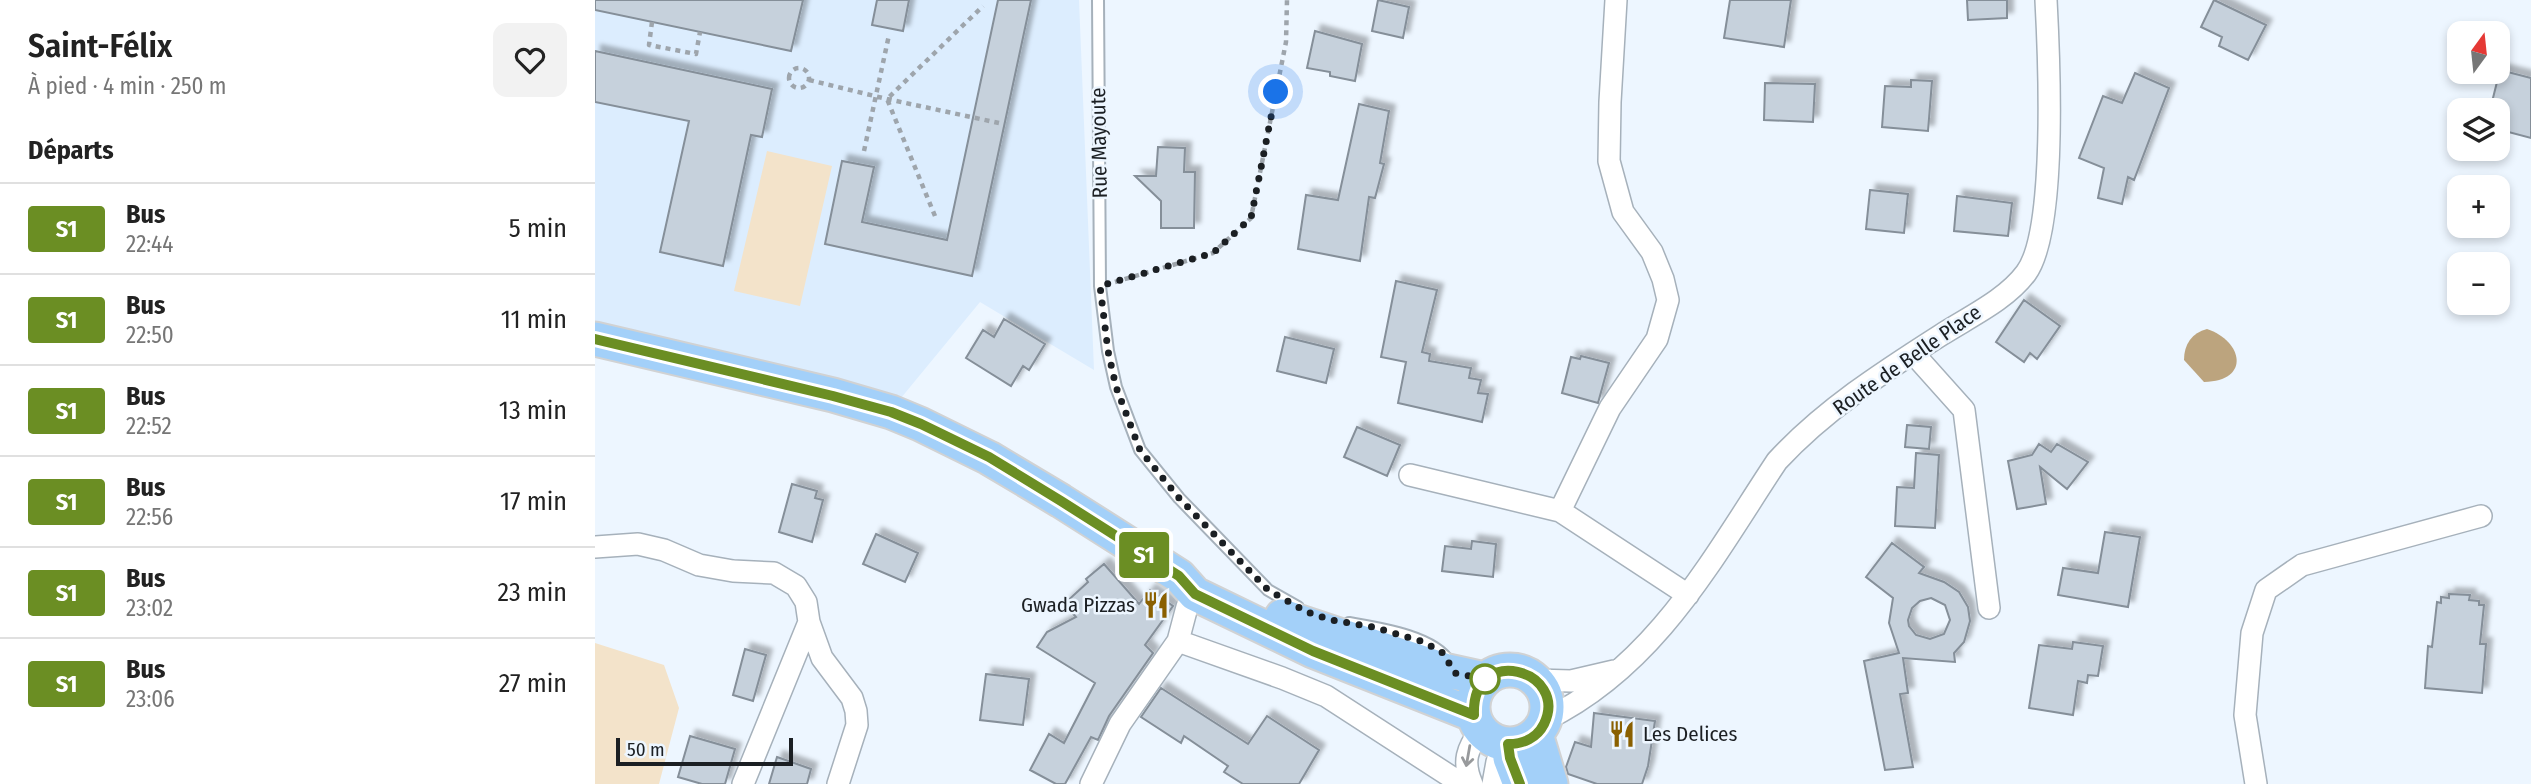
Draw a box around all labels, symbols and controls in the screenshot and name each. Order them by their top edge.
north arrow [2447,21,2509,84]
map controls [2447,21,2510,315]
button: heart [493,23,567,97]
text: Saint-Félix [28,26,172,66]
text: À pied · 4 min · 250 m [28,72,227,100]
your location [1258,74,1293,109]
street label: Rue Mayoute [1085,87,1113,199]
button: layers [2447,98,2510,161]
text: Départs [28,135,114,166]
button: + [2447,175,2510,238]
text: Bus [126,199,165,230]
text: 5 min [509,213,567,244]
text: S1 [56,215,77,243]
text: 22:44 [126,230,173,258]
button: − [2447,252,2510,315]
text: Bus [126,290,165,321]
street label: Route de Belle Place [1828,299,1986,421]
text: 11 min [501,304,567,335]
text: S1 [56,306,77,334]
text: 22:50 [126,321,174,349]
text: Bus [126,381,165,412]
text: 13 min [499,395,567,426]
text: S1 [56,397,77,425]
text: 22:52 [126,412,172,440]
text: Bus [126,472,165,503]
text: 17 min [500,486,567,517]
text: S1 [56,488,77,516]
text: 22:56 [126,503,173,531]
line badge: S1 [1113,532,1175,578]
text: S1 [1133,541,1155,569]
text: Bus [126,563,165,594]
text: 23 min [498,577,567,608]
text: S1 [56,579,77,607]
restaurant icon: Gwada Pizzas [1141,590,1171,620]
place label: Gwada Pizzas [1021,592,1135,618]
text: 23:02 [126,594,173,622]
text: Bus [126,654,165,685]
unlabelled marker [1470,664,1500,694]
text: 27 min [499,668,567,699]
text: S1 [56,670,77,698]
text: 23:06 [126,685,175,713]
restaurant icon: Les Delices [1607,719,1637,749]
place label: Les Delices [1643,721,1737,747]
scale bar [616,735,793,767]
text: 50 m [627,738,665,761]
one-way arrow [1461,744,1474,766]

